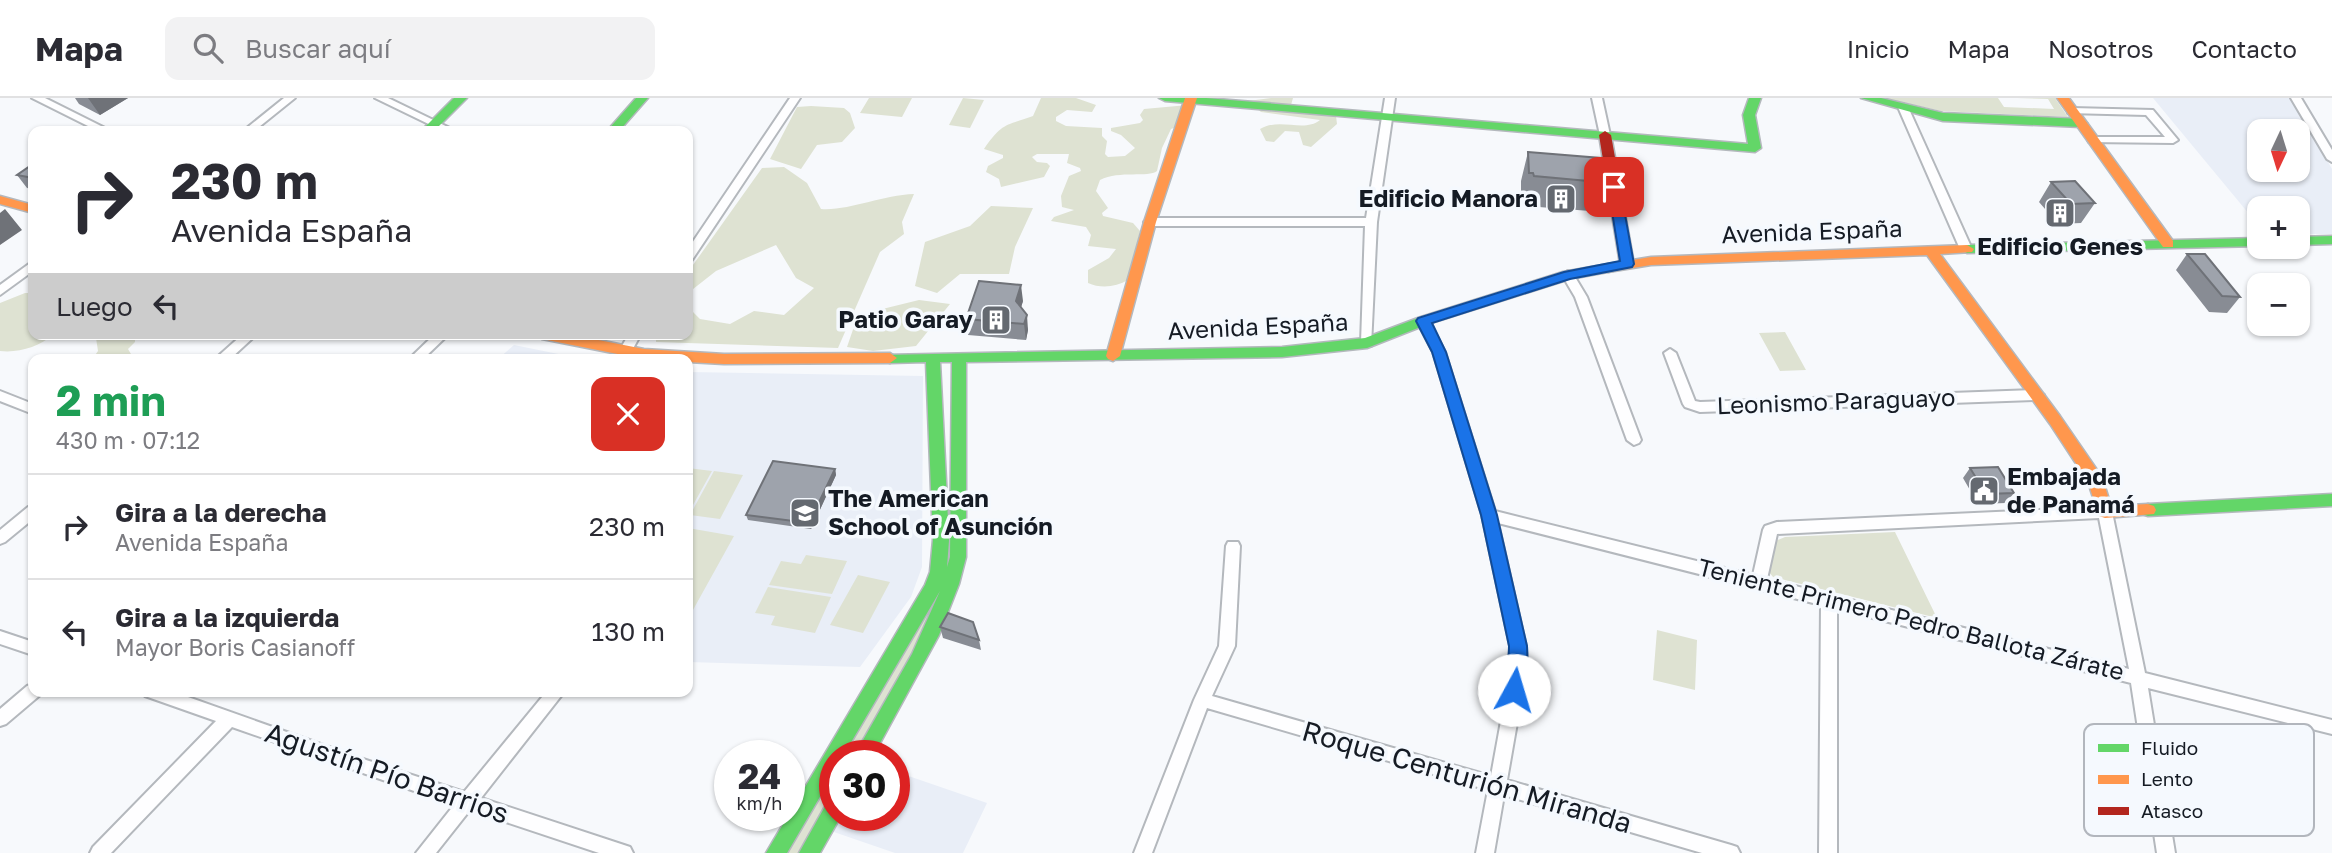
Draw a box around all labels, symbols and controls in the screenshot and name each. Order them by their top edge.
search box [165,17,655,80]
text: Mapa [35,29,123,68]
icon: search [189,29,227,67]
text: Buscar aquí [245,33,391,64]
text: Inicio [1847,34,1909,63]
text: Mapa [1947,34,2010,63]
text: Nosotros [2048,34,2154,63]
text: Contacto [2192,34,2297,63]
north arrow [2247,119,2310,182]
map controls [2247,119,2310,336]
text: 230 m [171,151,318,210]
icon: right [56,154,147,245]
pin [1584,157,1644,217]
icon: arrive [1595,168,1633,206]
building icon: Edificio Manora [1544,182,1578,216]
place label: Edificio Manora [1359,183,1538,212]
building icon: Edificio Genes [2043,196,2077,230]
button: + [2247,196,2310,259]
text: Avenida España [171,211,412,249]
street label: Avenida España [1721,213,1903,248]
place label: Edificio Genes [1977,231,2143,260]
button: − [2247,273,2310,336]
icon: left [147,287,185,325]
text: Luego [56,291,133,322]
building icon: Patio Garay [979,303,1013,337]
place label: Patio Garay [838,304,974,333]
street label: Avenida España [1167,306,1349,345]
text: 2 min [56,375,166,425]
button: close [591,377,665,451]
street label: Leonismo Paraguayo [1716,382,1956,419]
text: 430 m · 07:12 [56,426,200,454]
place label: Embajada de Panamá [2007,461,2135,518]
public building icon: Embajada de Panamá [1967,474,2001,508]
place label: The American School of Asunción [828,483,1053,540]
school or university icon: The American School of Asunción [788,496,822,530]
text: Gira a la derecha [115,497,327,528]
icon: right [56,508,94,546]
text: 230 m [589,511,665,542]
text: Avenida España [115,528,289,556]
street label: Teniente Primero Pedro Ballota Zárate [1695,552,2127,686]
text: Gira a la izquierda [115,602,339,633]
icon: left [56,613,94,651]
text: 130 m [592,616,665,647]
text: Mayor Boris Casianoff [115,633,355,661]
position arrow [1477,653,1551,727]
street label: Roque Centurión Miranda [1299,714,1636,839]
street label: Agustín Pío Barrios [261,715,513,830]
legend [2084,724,2314,836]
text: Fluido [2141,736,2198,759]
speed limit sign: 30 [819,740,910,831]
text: 24 [738,755,781,797]
text: Lento [2141,767,2193,790]
text: km/h [737,792,782,814]
text: Atasco [2141,799,2203,822]

